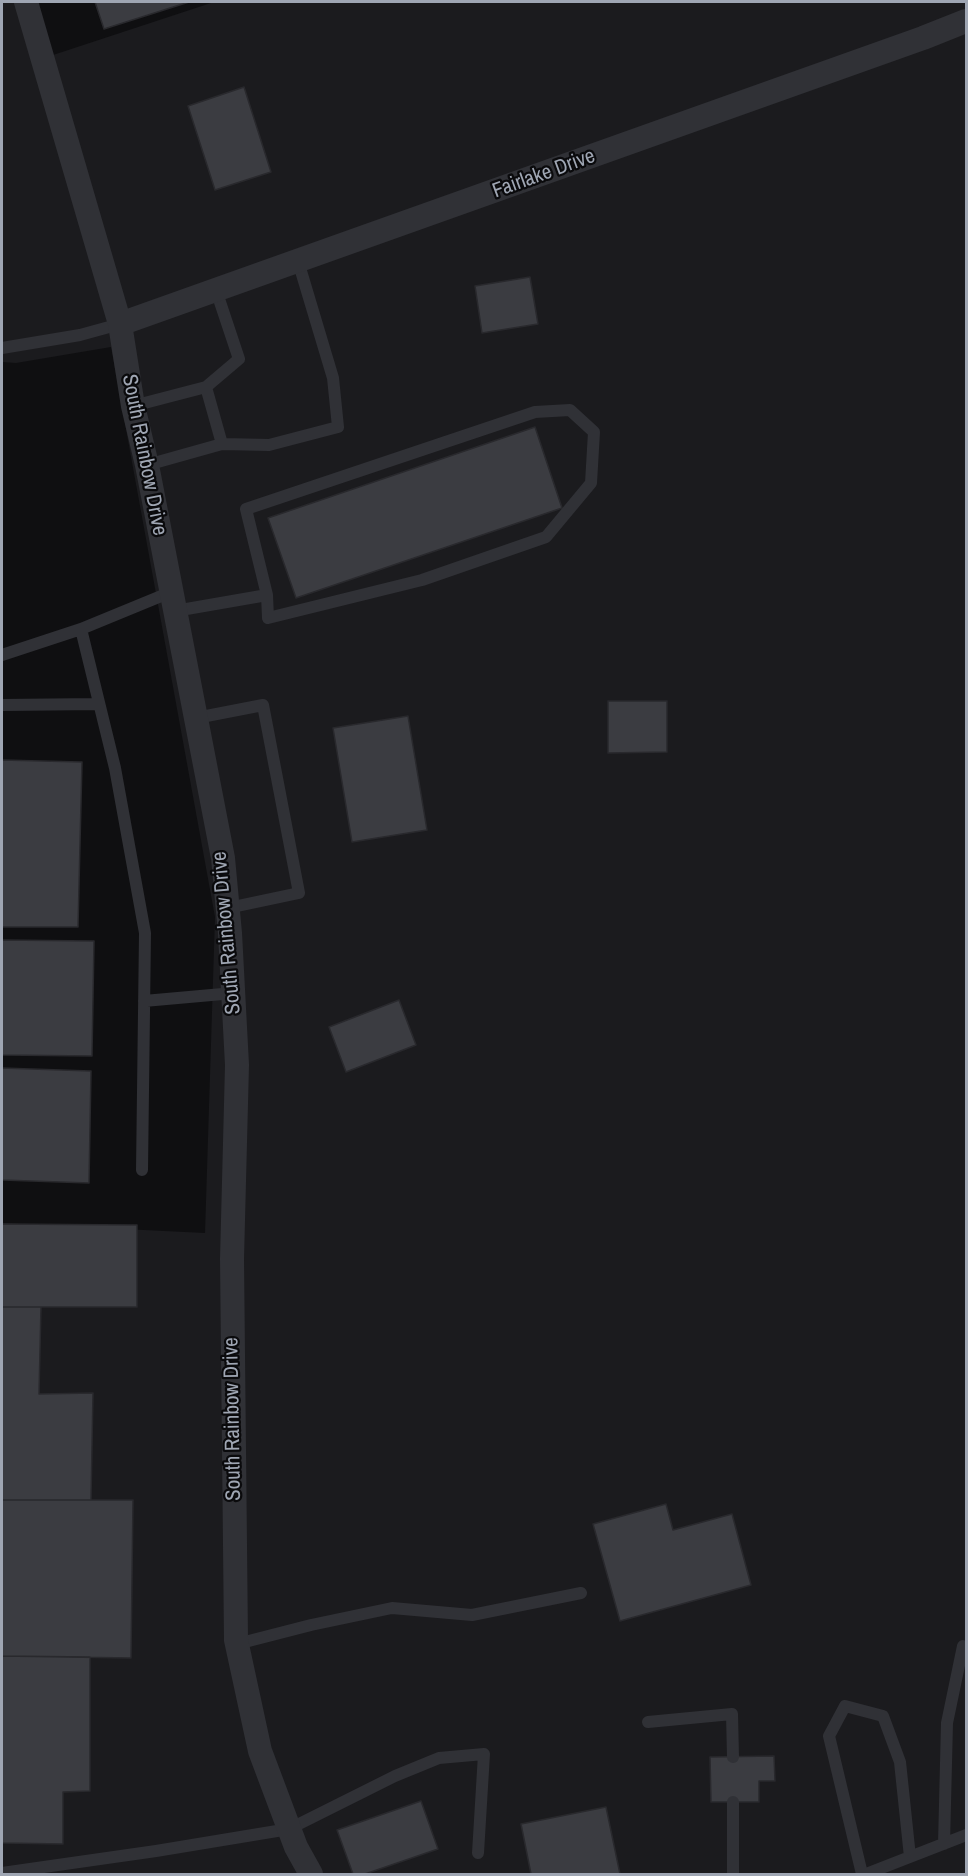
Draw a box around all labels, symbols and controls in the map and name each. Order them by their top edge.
street label: Fairlake Drive [489,144,599,204]
street label: South Rainbow Drive [116,372,172,538]
street label: South Rainbow Drive [207,850,247,1016]
street label: South Rainbow Drive [219,1337,247,1501]

